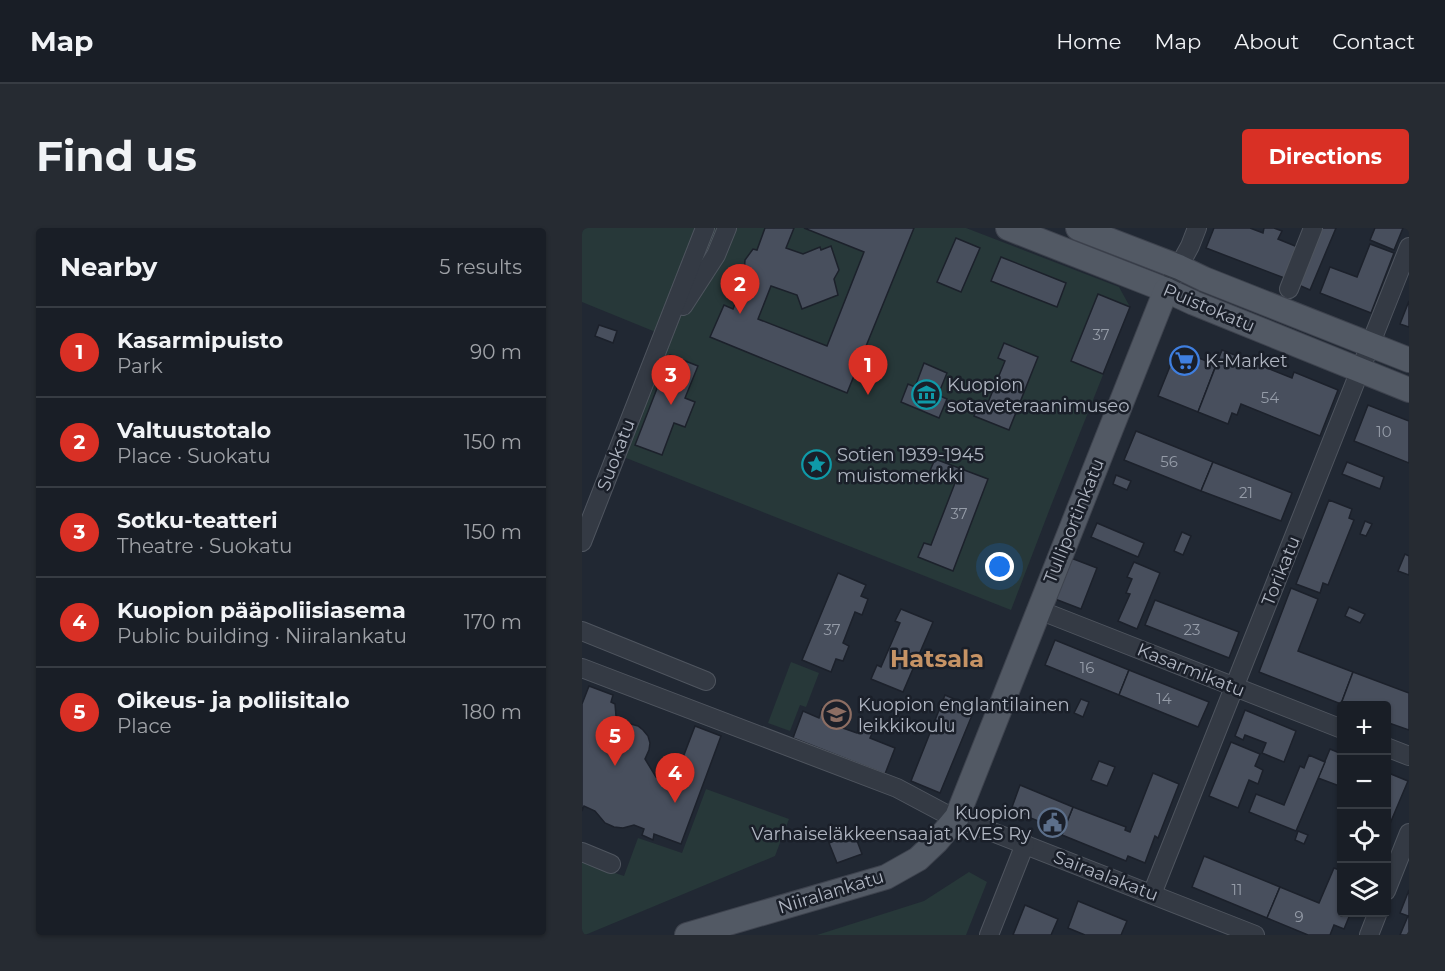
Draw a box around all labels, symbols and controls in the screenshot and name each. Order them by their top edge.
text: Map [30,24,93,58]
text: Home [1056,29,1121,54]
text: Map [1154,29,1201,54]
text: About [1234,29,1299,54]
text: Contact [1332,29,1415,54]
button: Directions [1242,129,1409,184]
text: Find us [36,130,197,182]
text: Nearby [60,251,157,283]
text: 5 results [439,255,522,279]
pin: 2 [720,264,760,314]
street label: Puistokatu [1160,279,1258,337]
house number: 37 [1092,325,1110,344]
text: Kasarmipuisto [117,327,283,354]
text: 1 [76,340,83,364]
text: 90 m [470,340,522,364]
supermarket icon: K-Market [1168,345,1200,377]
pin: 1 [848,346,888,395]
place label: K-Market [1205,350,1288,372]
text: Park [117,354,163,378]
pin: 3 [652,356,691,405]
place label: Kuopion sotaveteraanimuseo [947,374,1130,417]
museum icon: Kuopion sotaveteraanimuseo [910,379,942,411]
house number: 54 [1261,388,1279,407]
street label: Suokatu [592,416,640,494]
text: Valtuustotalo [117,417,271,444]
house number: 10 [1376,422,1392,441]
text: 2 [74,430,85,454]
text: 150 m [464,430,522,454]
text: Place · Suokatu [117,444,271,468]
place label: Sotien 1939-1945 muistomerkki [837,444,984,487]
place icon: Sotien 1939-1945 muistomerkki [800,449,832,481]
house number: 56 [1160,452,1178,471]
street label: Tulliportinkatu [1039,455,1109,587]
house number: 21 [1239,483,1253,502]
house number: 37 [950,504,968,523]
text: Sotku-teatteri [117,507,278,534]
text: 3 [74,520,85,544]
text: 150 m [464,520,522,544]
street label: Torikatu [1257,533,1305,609]
text: Theatre · Suokatu [117,534,292,558]
your location [985,552,1014,581]
text: Kuopion pääpoliisiasema [117,597,406,624]
text: 4 [73,610,86,634]
text: 170 m [464,610,522,634]
house number: 37 [823,620,841,639]
house number: 23 [1184,620,1200,639]
text: Public building · Niiralankatu [117,624,407,648]
street label: Kasarmikatu [1134,638,1248,702]
district label: Hatsala [890,644,984,673]
house number: 16 [1080,658,1094,677]
text: Oikeus- ja poliisitalo [117,687,350,714]
house number: 14 [1156,689,1172,708]
place label: Kuopion englantilainen leikkikoulu [858,694,1070,737]
school or university icon: Kuopion englantilainen leikkikoulu [821,699,853,731]
text: 5 [74,700,85,724]
text: 180 m [462,700,522,724]
map controls [1337,701,1391,917]
button: + [1337,701,1391,755]
text: Place [117,714,172,738]
pin: 5 [596,716,634,766]
pin: 4 [656,754,694,803]
button: − [1337,755,1391,809]
place label: Kuopion Varhaiseläkkeensaajat KVES Ry [751,802,1031,845]
public building icon: Kuopion Varhaiseläkkeensaajat KVES Ry [1036,807,1068,839]
button: locate [1337,809,1391,863]
street label: Sairaalakatu [1051,846,1161,906]
button: layers [1337,863,1391,917]
street label: Niiralankatu [775,865,887,919]
house number: 11 [1232,880,1242,899]
house number: 9 [1294,907,1304,926]

